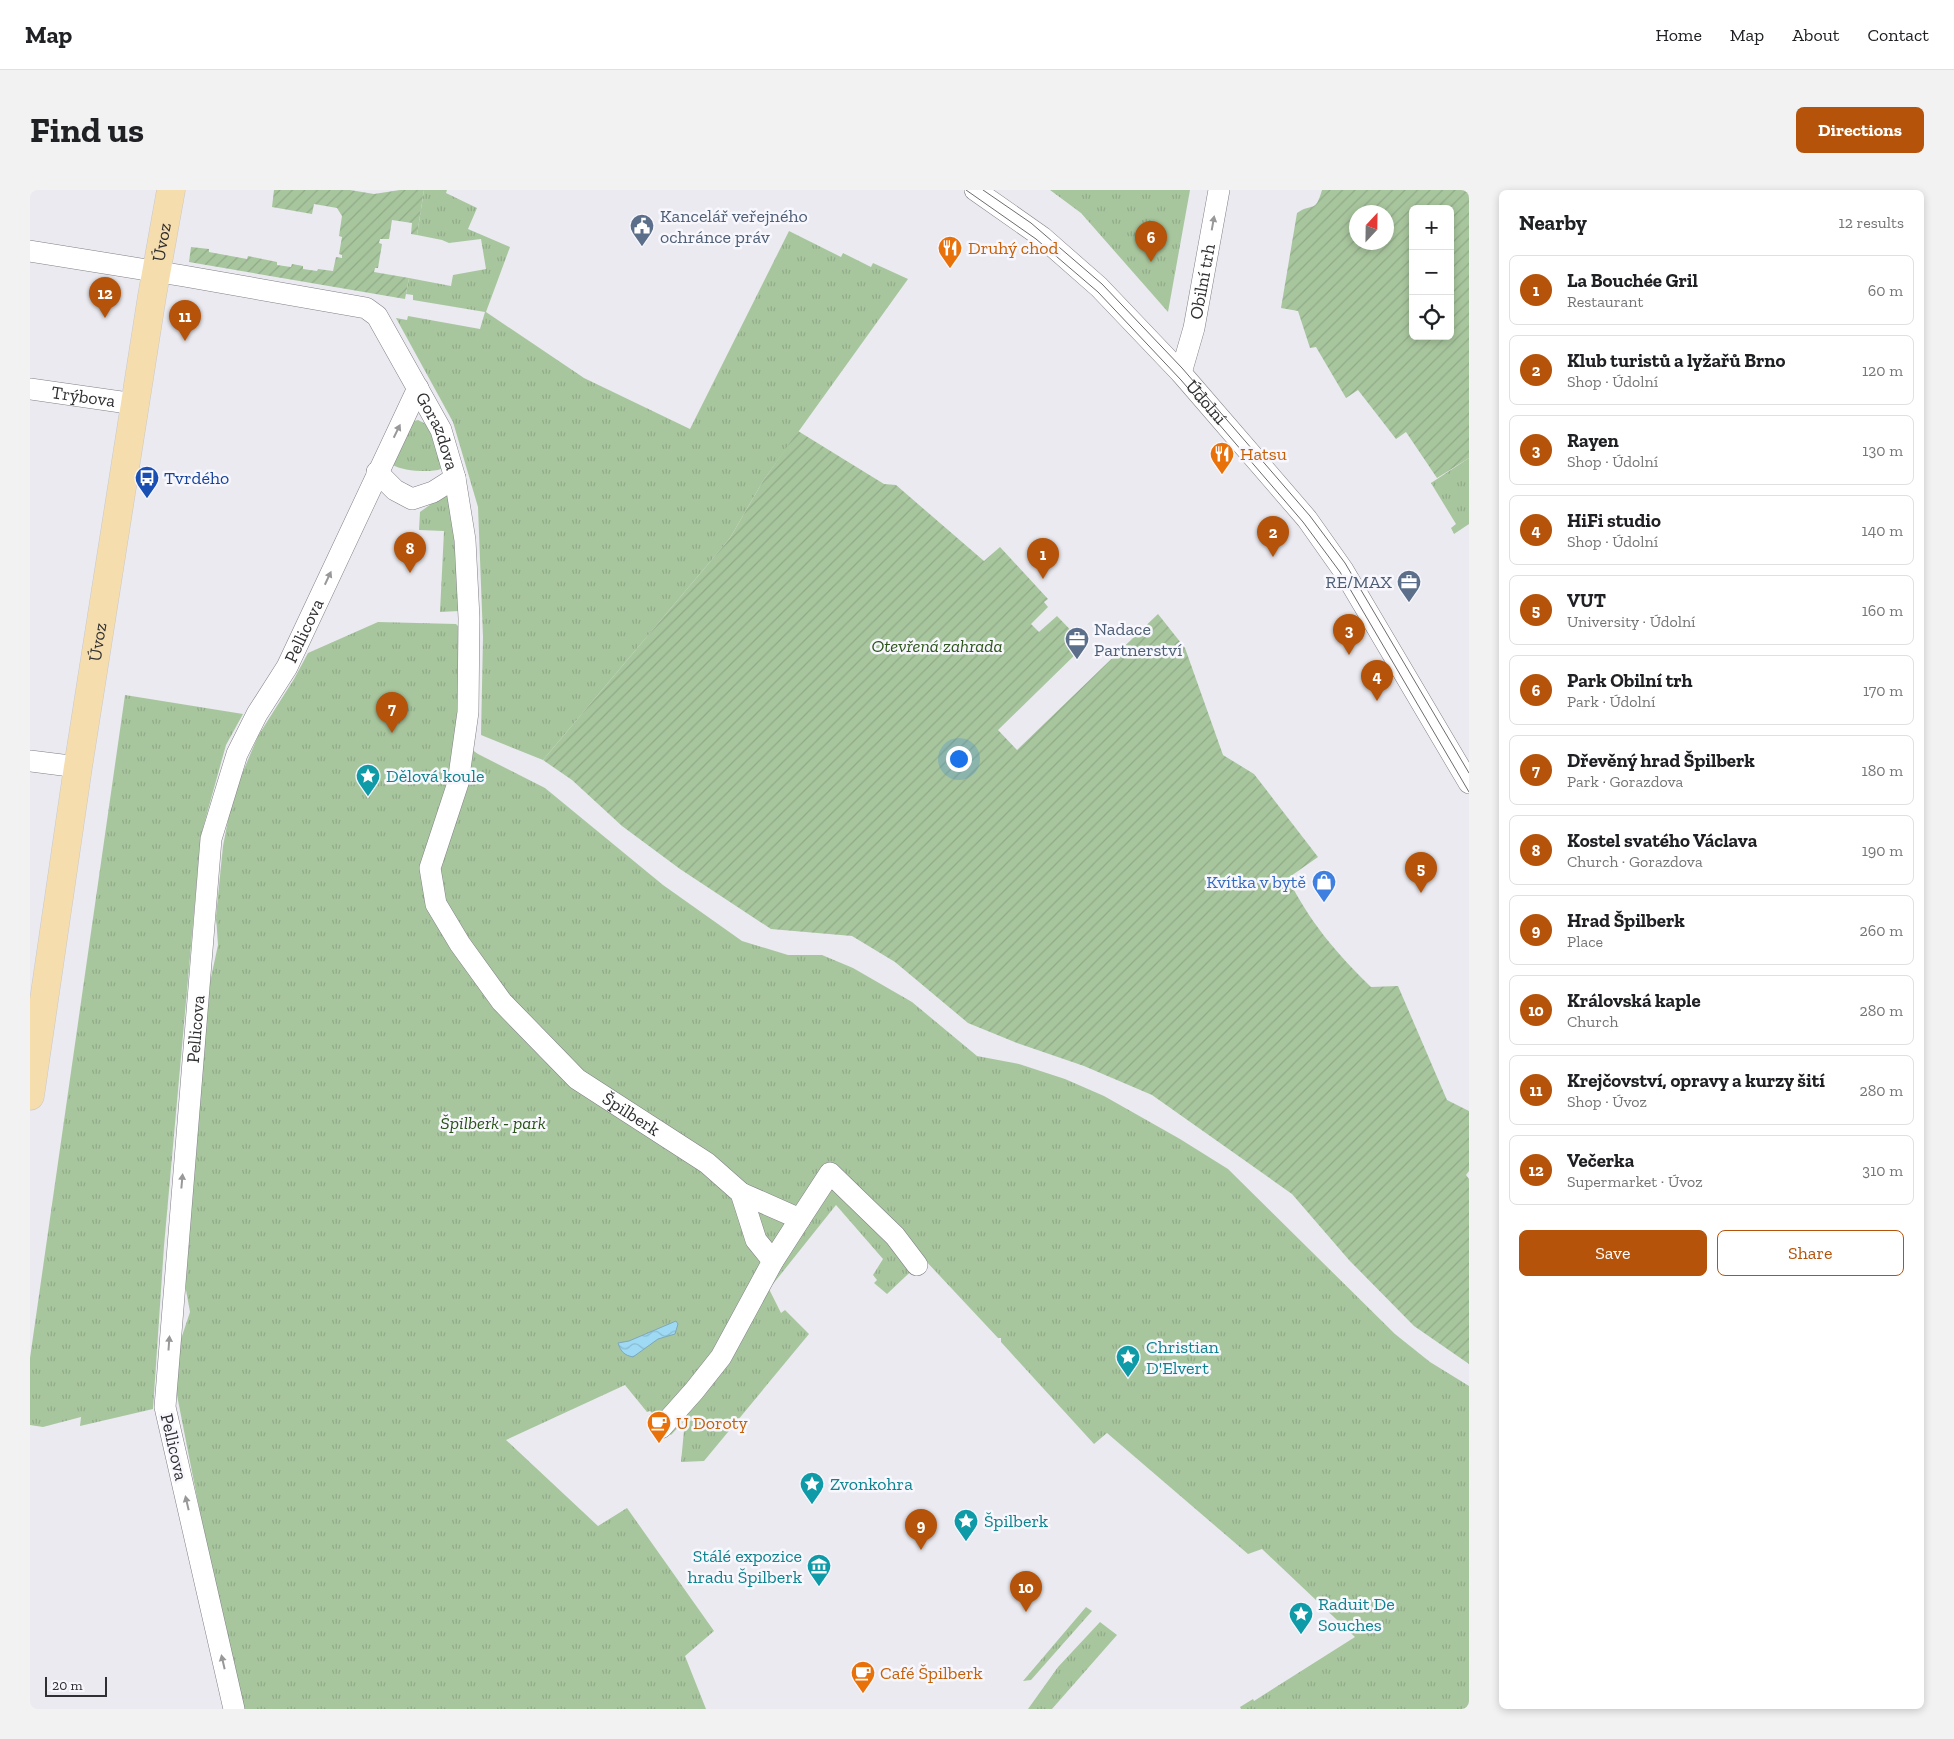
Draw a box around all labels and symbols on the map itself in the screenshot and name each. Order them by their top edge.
place label: Kancelář veřejného ochránce práv [660,205,808,248]
north arrow [1349,205,1394,250]
public building icon: Kancelář veřejného ochránce práv [629,213,655,247]
one-way arrow [1210,215,1218,231]
street label: Úvoz [147,221,176,263]
pin: 6 [1135,221,1167,262]
restaurant icon: Druhý chod [937,235,963,269]
place label: Druhý chod [968,237,1058,259]
street label: Obilní trh [1185,242,1220,321]
pin: 12 [89,277,121,318]
pin: 11 [169,300,201,341]
street label: Údolní [1181,375,1231,429]
street label: Trýbova [50,381,117,412]
street label: Gorazdova [411,388,463,473]
one-way arrow [394,424,402,438]
restaurant icon: Hatsu [1209,441,1235,475]
place label: Hatsu [1240,443,1287,465]
bus stop icon: Tvrdého [134,465,160,499]
place label: Tvrdého [164,467,229,489]
pin: 2 [1257,516,1289,557]
pin: 8 [394,532,426,573]
pin: 1 [1027,538,1059,579]
office icon: RE/MAX [1396,569,1422,603]
one-way arrow [324,571,332,585]
place label: RE/MAX [1325,571,1393,593]
street label: Pellicova [280,595,329,666]
pin: 3 [1333,614,1365,655]
place label: Nadace Partnerství [1094,618,1182,661]
street label: Úvoz [84,621,112,663]
office icon: Nadace Partnerství [1064,626,1090,660]
park label: Otevřená zahrada [871,635,1003,657]
pin: 4 [1361,660,1393,701]
pin: 7 [376,692,408,733]
your location [946,746,972,772]
place icon: Dělová koule [355,763,381,797]
place label: Dělová koule [386,765,484,787]
pin: 5 [1405,852,1437,893]
shop icon: Kvítka v bytě [1311,869,1337,903]
place label: Kvítka v bytě [1206,871,1306,893]
street label: Pellicova [182,994,209,1064]
street label: Špilberk [598,1087,665,1141]
park label: Špilberk - park [440,1112,546,1134]
one-way arrow [179,1173,187,1189]
one-way arrow [166,1335,174,1351]
place label: Christian D'Elvert [1146,1336,1220,1379]
place icon: Christian D'Elvert [1115,1344,1141,1378]
cafe icon: U Doroty [646,1410,672,1444]
street label: Pellicova [156,1411,192,1483]
place label: U Doroty [676,1412,748,1434]
place icon: Zvonkohra [799,1471,825,1505]
place label: Zvonkohra [830,1473,913,1495]
one-way arrow [183,1496,191,1511]
place icon: Špilberk [953,1508,979,1542]
pin: 9 [905,1509,937,1550]
place label: Špilberk [984,1510,1049,1532]
place label: Stálé expozice hradu Špilberk [687,1545,803,1588]
museum icon: Stálé expozice hradu Špilberk [806,1553,832,1587]
pin: 10 [1010,1571,1042,1612]
place label: Raduit De Souches [1318,1593,1395,1636]
place icon: Raduit De Souches [1288,1601,1314,1635]
one-way arrow [219,1654,227,1669]
cafe icon: Café Špilberk [850,1660,876,1694]
place label: Café Špilberk [880,1662,983,1684]
scale bar [45,1674,108,1697]

